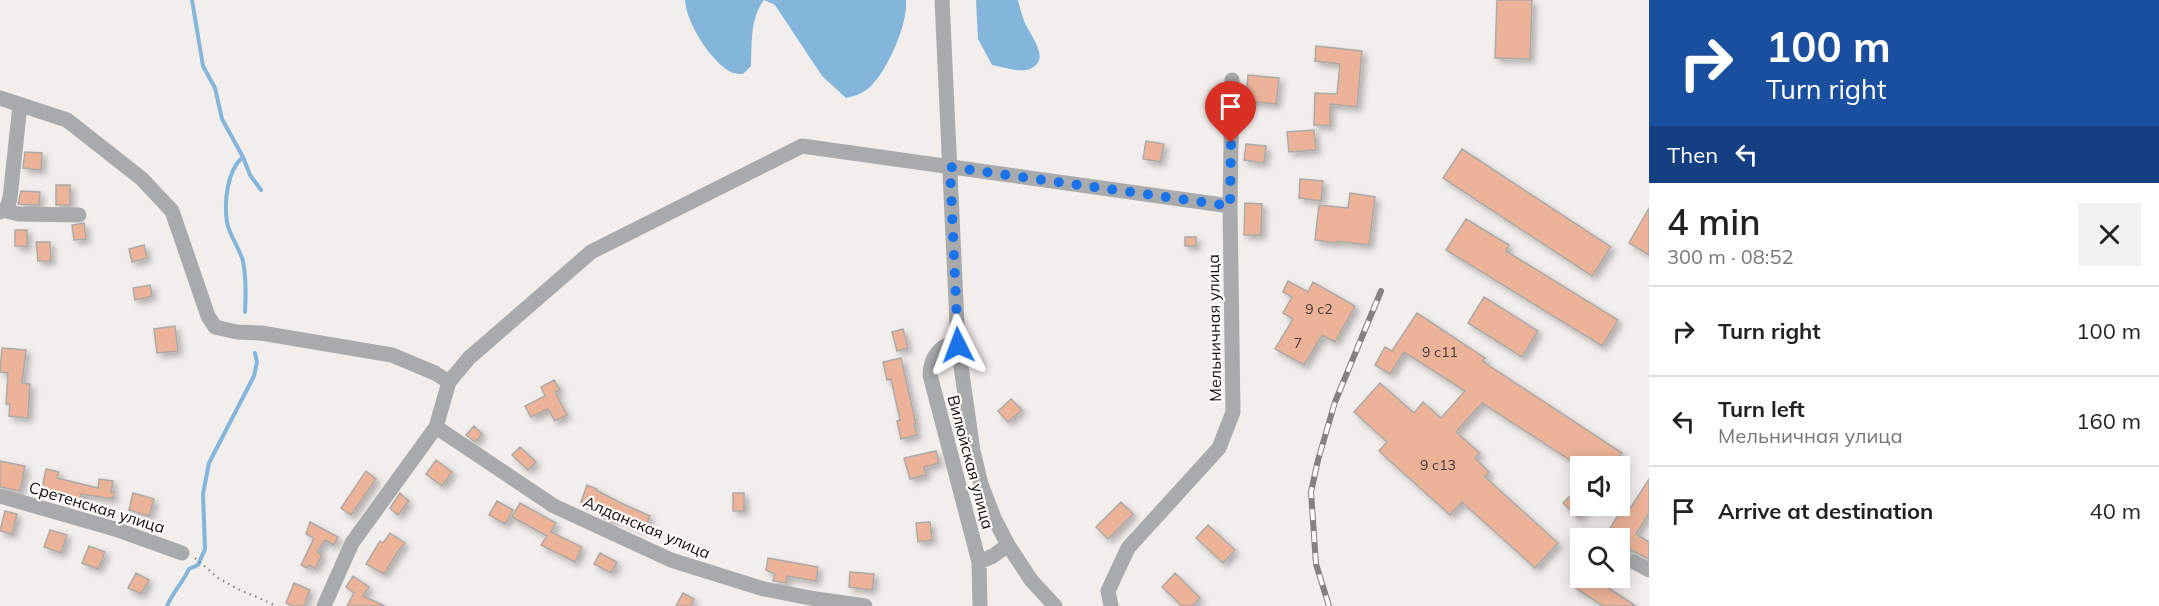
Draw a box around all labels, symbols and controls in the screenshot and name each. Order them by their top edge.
text: 100 m [1766,20,1891,73]
icon: right [1667,24,1745,102]
text: Turn right [1766,72,1886,106]
pin [1205,81,1256,143]
icon: arrive [1214,90,1247,123]
icon: left [1730,138,1763,171]
text: Then [1667,141,1718,169]
text: 4 min [1667,199,1761,244]
button: close [2078,203,2141,266]
text: 300 m · 08:52 [1667,244,1793,269]
street label: Мельничная улица [1203,254,1225,402]
house number: 9 с2 [1305,300,1333,318]
position arrow [926,313,990,377]
icon: right [1667,315,1700,348]
text: Turn right [1718,317,1821,345]
text: 100 m [2076,317,2141,345]
house number: 7 [1294,334,1302,352]
house number: 9 с11 [1422,343,1458,361]
street label: Вилюйская улица [943,393,999,531]
text: Turn left [1718,395,1805,423]
icon: left [1667,405,1700,438]
text: 160 m [2076,407,2141,435]
text: Мельничная улица [1718,423,1903,448]
house number: 9 с13 [1420,456,1456,474]
map controls [1570,456,1630,588]
button: sound [1570,456,1630,516]
street label: Сретенская улица [27,477,167,537]
street label: Алданская улица [580,491,714,563]
icon: arrive [1667,495,1700,528]
text: Arrive at destination [1718,497,1933,525]
text: 40 m [2090,497,2141,525]
button: search [1570,528,1630,588]

